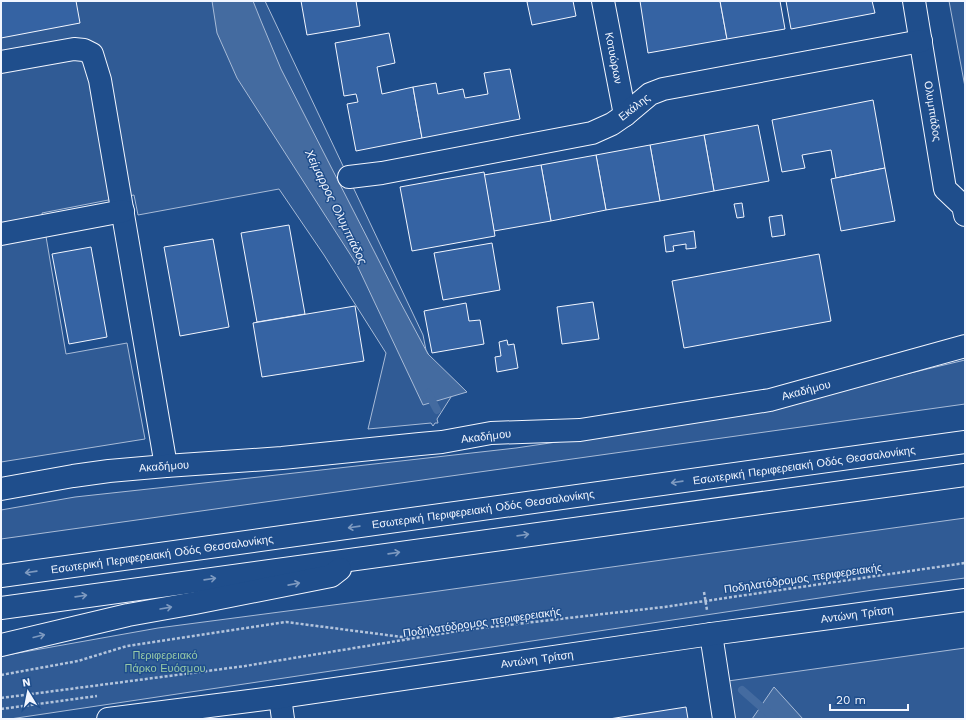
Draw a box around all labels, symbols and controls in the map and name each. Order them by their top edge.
street label: Κοτυώρων [602,31,625,86]
street label: Ολυμπιάδος [921,80,944,142]
street label: Εκάλης [616,91,652,124]
water label: Χείμαρρος Ολυμπιάδος [302,146,370,267]
street label: Ακαδήμου [780,378,832,403]
street label: Ακαδήμου [460,427,512,446]
street label: Εσωτερική Περιφερειακή Οδός Θεσσαλονίκης [692,443,916,488]
street label: Ακαδήμου [139,458,190,475]
one-way arrow [671,478,684,486]
street label: Εσωτερική Περιφερειακή Οδός Θεσσαλονίκης [371,487,595,532]
one-way arrow [348,523,361,531]
street label: Εσωτερική Περιφερειακή Οδός Θεσσαλονίκης [50,532,274,577]
one-way arrow [516,532,529,539]
one-way arrow [387,549,400,557]
street label: Ποδηλατόδρομος περιφερειακής [723,561,883,596]
one-way arrow [25,568,38,576]
one-way arrow [203,575,216,583]
one-way arrow [287,579,300,587]
one-way arrow [74,592,87,600]
street label: Αντώνη Τρίτση [820,603,894,626]
one-way arrow [159,604,172,612]
street label: Ποδηλατόδρομος περιφερειακής [402,605,562,640]
one-way arrow [32,631,45,639]
street label: Αντώνη Τρίτση [500,648,574,671]
park label: Περιφερειακό Πάρκο Ευόσμου [124,649,206,675]
north arrow [8,672,48,712]
text: N [21,676,31,690]
scale bar [830,686,908,712]
text: 20 m [836,693,866,707]

